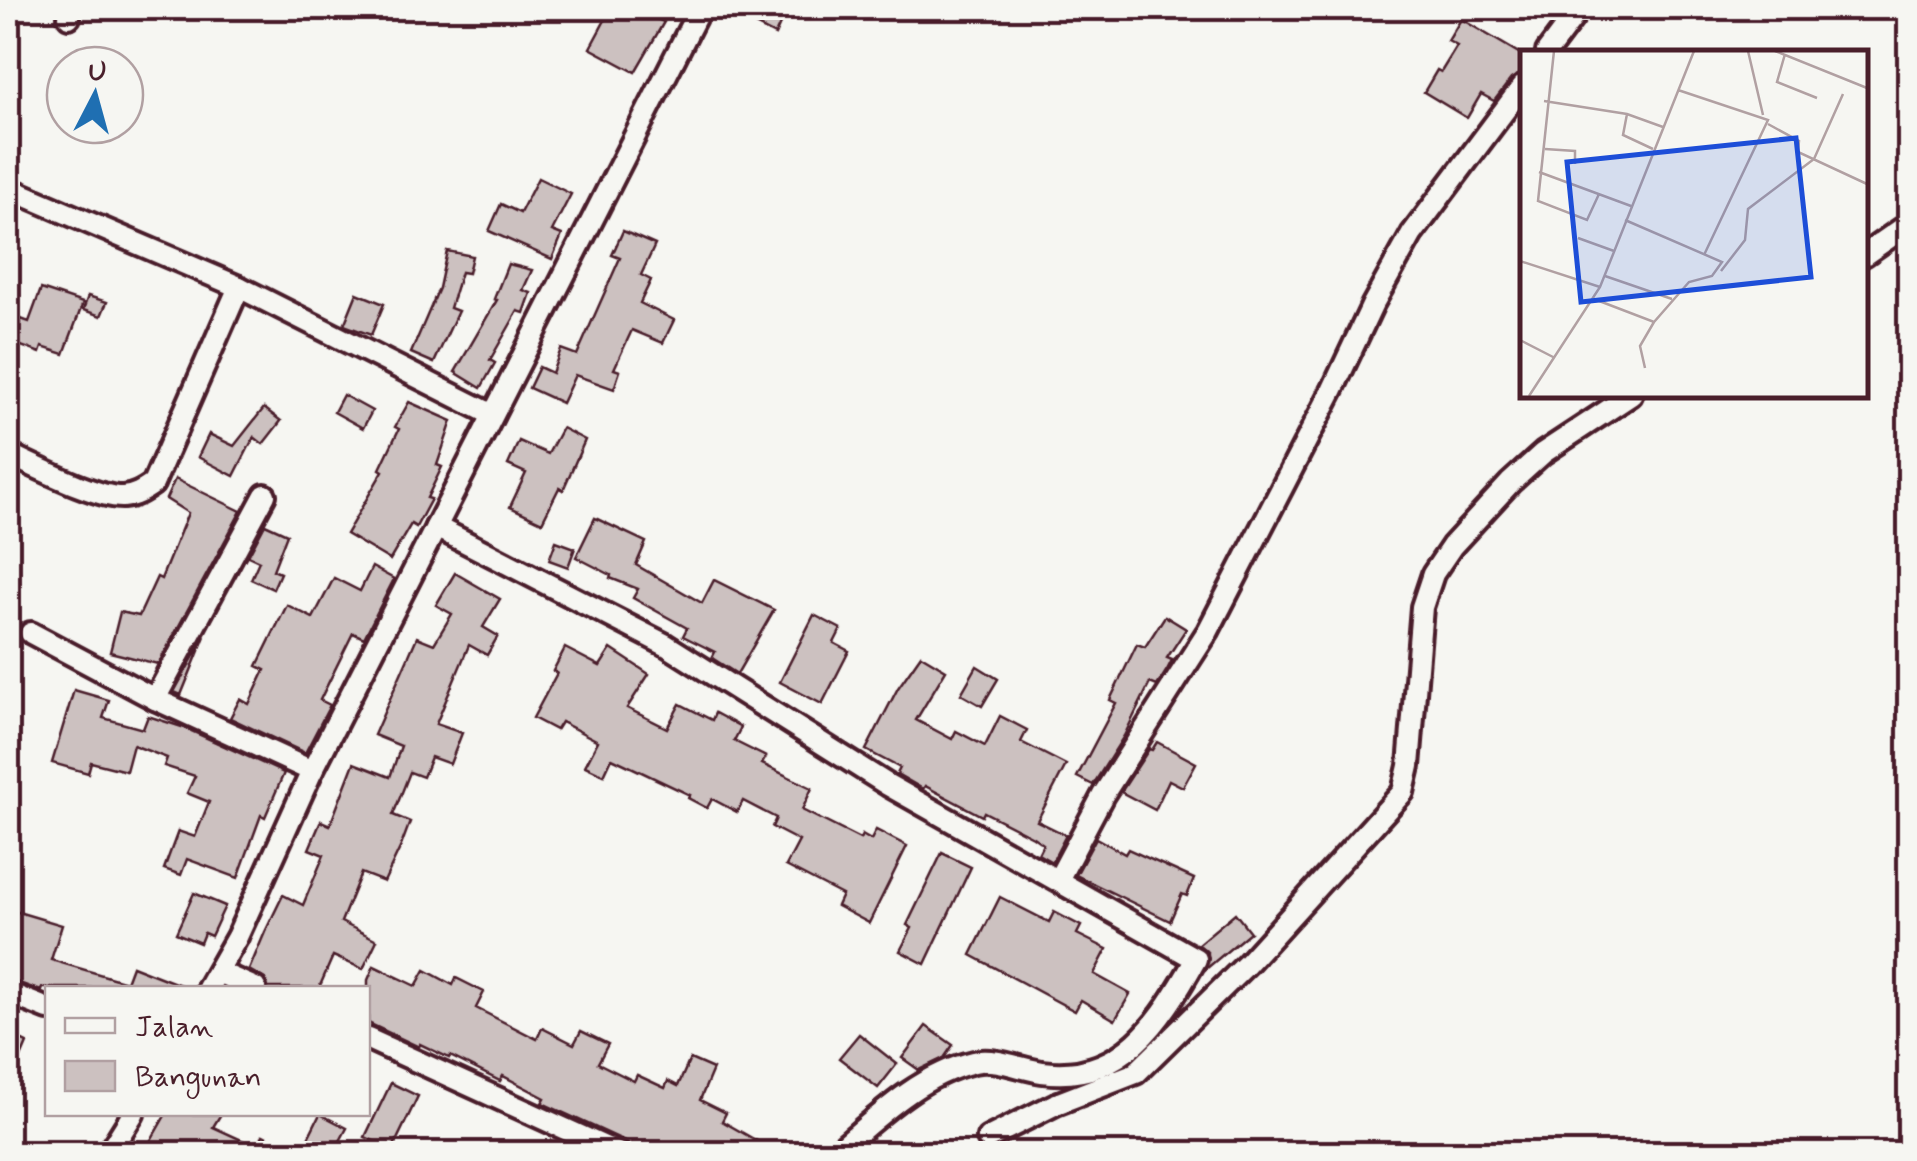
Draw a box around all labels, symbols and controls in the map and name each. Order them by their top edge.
north arrow [45,45,145,145]
inset map [1520,50,1867,398]
text: U [86,53,108,92]
legend [45,986,370,1116]
text: Jalan [135,1008,214,1047]
text: Bangunan [135,1058,262,1099]

